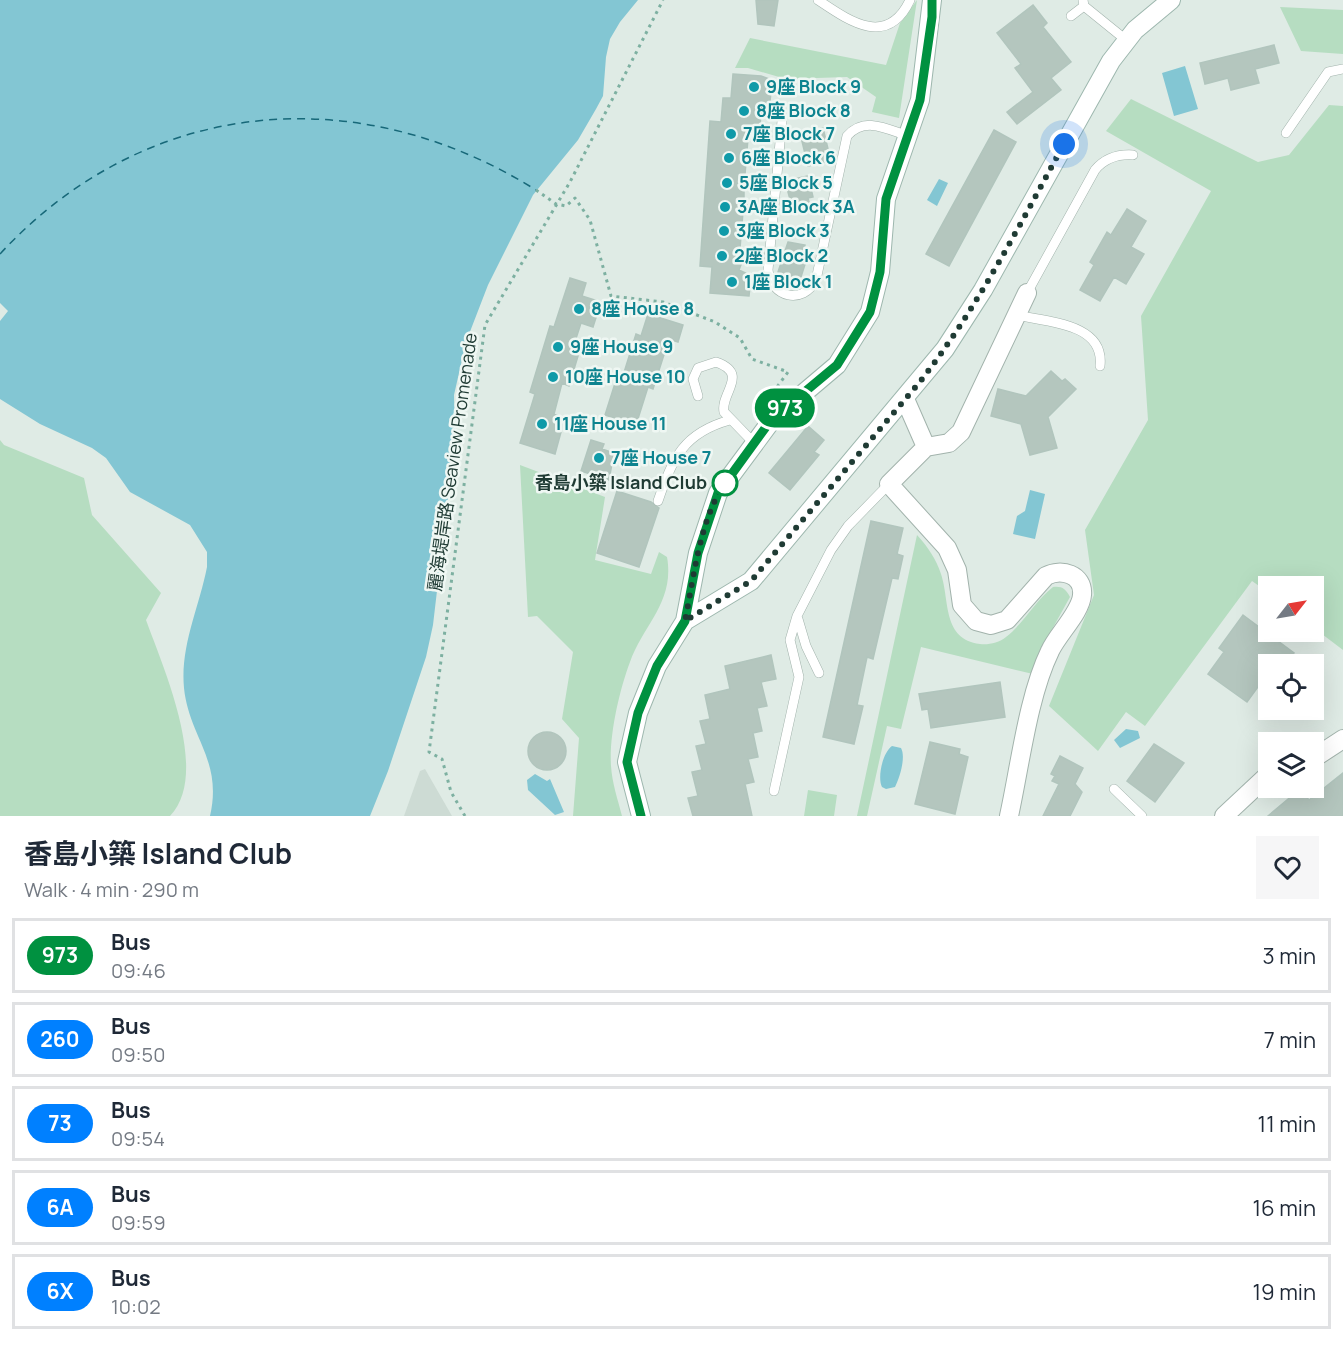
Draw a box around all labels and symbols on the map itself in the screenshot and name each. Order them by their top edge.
place label: 9座 Block 9 [766,74,861,98]
marker: 9座 Block 9 [747,80,761,94]
place label: 8座 Block 8 [756,98,851,122]
marker: 8座 Block 8 [737,104,751,118]
place label: 7座 Block 7 [743,121,835,145]
marker: 7座 Block 7 [724,127,738,141]
your location [1049,129,1079,159]
place label: 6座 Block 6 [741,145,836,169]
marker: 6座 Block 6 [722,151,736,165]
place label: 5座 Block 5 [739,170,833,194]
marker: 5座 Block 5 [720,176,734,190]
place label: 3A座 Block 3A [737,194,855,218]
marker: 3A座 Block 3A [718,200,732,214]
place label: 3座 Block 3 [736,218,830,242]
marker: 3座 Block 3 [717,224,731,238]
place label: 2座 Block 2 [734,243,828,267]
marker: 2座 Block 2 [715,249,729,263]
place label: 1座 Block 1 [744,269,833,293]
marker: 1座 Block 1 [725,275,739,289]
place label: 8座 House 8 [591,296,694,320]
marker: 8座 House 8 [572,302,586,316]
street label: 麗海堤岸路 Seaview Promenade [422,331,482,593]
place label: 9座 House 9 [570,334,674,358]
marker: 9座 House 9 [551,340,565,354]
place label: 10座 House 10 [565,364,686,388]
marker: 10座 House 10 [546,370,560,384]
line badge: 973 [750,388,820,428]
place label: 11座 House 11 [554,411,667,435]
marker: 11座 House 11 [535,417,549,431]
place label: 7座 House 7 [611,445,711,469]
marker: 7座 House 7 [592,451,606,465]
place label: 香島小築 Island Club [535,470,707,494]
marker: 香島小築 Island Club [712,470,738,496]
north arrow [1258,576,1324,642]

